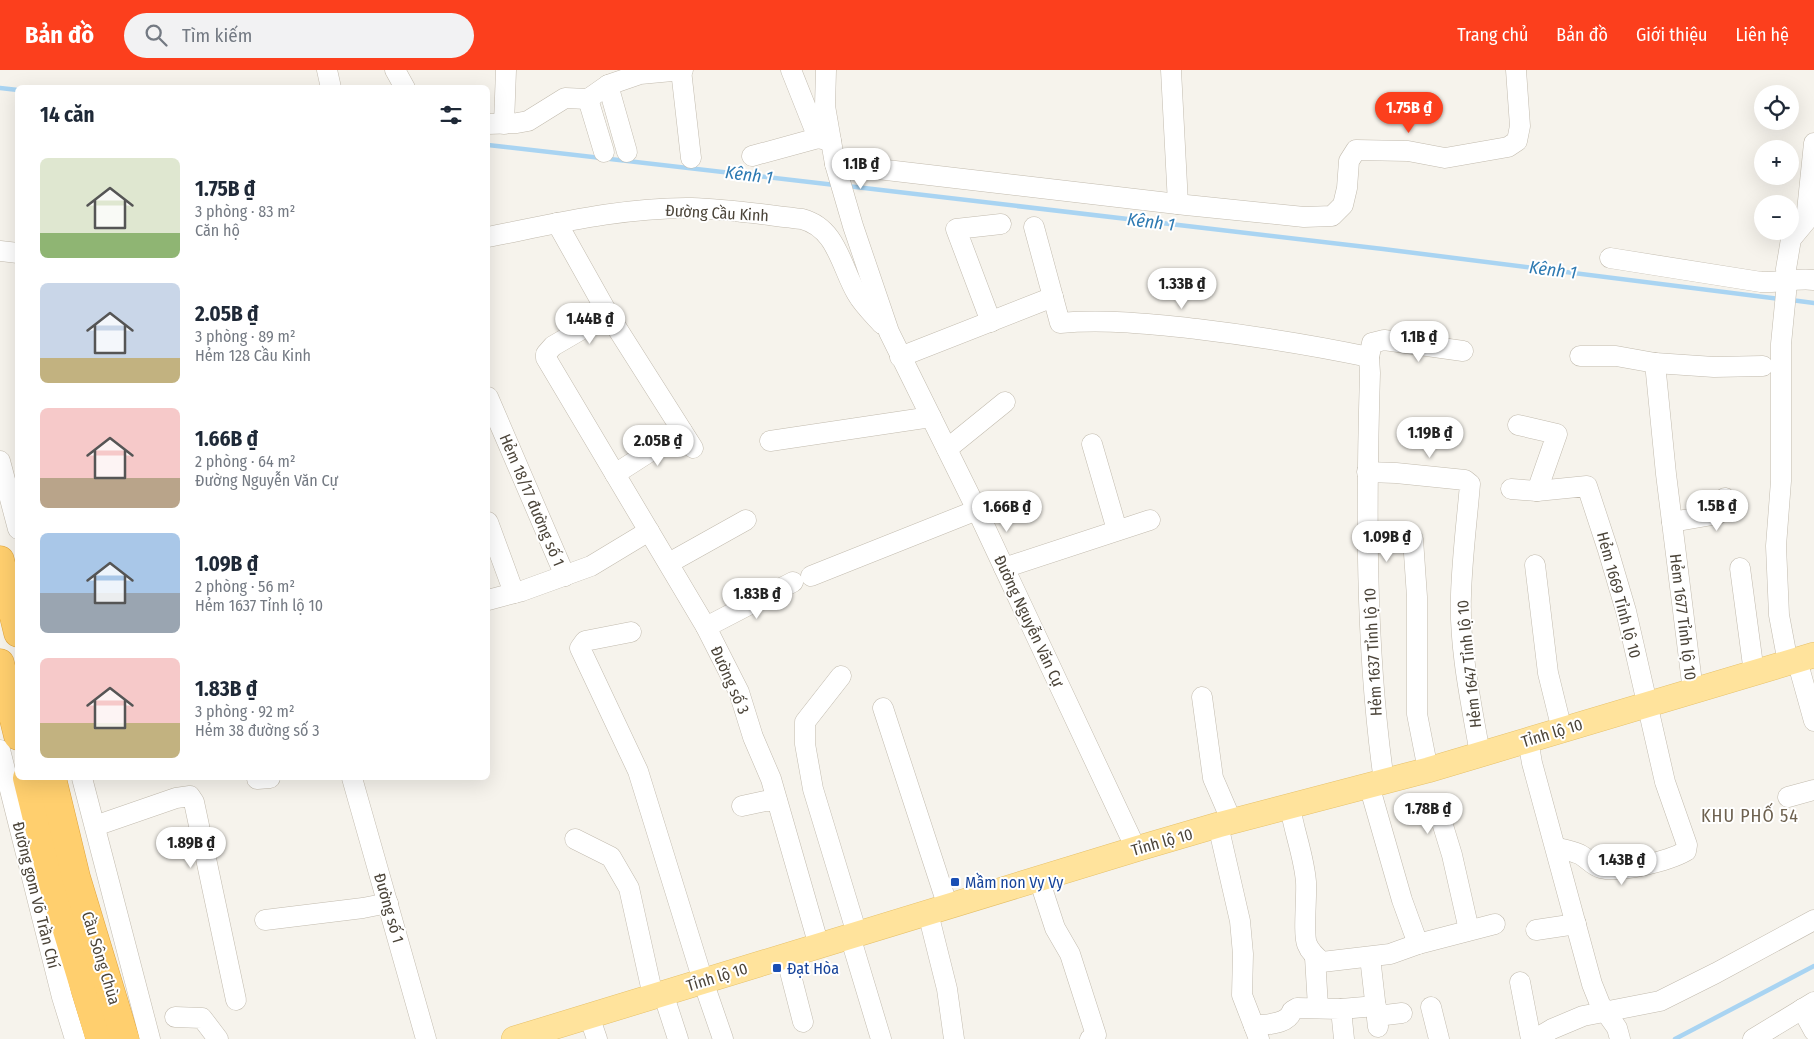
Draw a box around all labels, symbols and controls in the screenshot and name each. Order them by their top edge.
search box [124,13,474,58]
text: Bản đồ [25,21,94,49]
icon: search [142,21,170,49]
text: Tìm kiếm [182,24,252,47]
text: Trang chủ [1457,24,1528,46]
text: Bản đồ [1556,24,1608,46]
text: Giới thiệu [1636,24,1708,46]
text: Liên hệ [1736,24,1789,46]
map controls [1754,85,1799,240]
button: locate [1754,85,1799,130]
pin: 1.75B ₫ [1363,92,1455,134]
text: 1.75B ₫ [1386,98,1432,117]
icon: filters [437,101,465,129]
text: 14 căn [40,102,94,128]
button: + [1754,140,1799,185]
pin: 1.1B ₫ [820,148,902,190]
text: 1.1B ₫ [843,154,879,173]
water label: Kênh 1 [724,161,774,189]
text: 1.75B ₫ [195,176,255,202]
icon: home [80,178,140,238]
button: − [1754,195,1799,240]
street label: Đường Cầu Kinh [665,200,769,225]
text: 3 phòng · 83 m² [195,202,295,221]
water label: Kênh 1 [1126,208,1176,236]
text: Căn hộ [195,221,240,240]
water label: Kênh 1 [1528,256,1578,284]
pin: 1.33B ₫ [1136,268,1228,310]
text: 1.33B ₫ [1159,274,1205,293]
text: 2.05B ₫ [195,301,259,327]
pin: 1.44B ₫ [544,302,636,345]
icon: home [80,303,140,363]
text: 1.44B ₫ [566,309,614,328]
pin: 1.1B ₫ [1378,320,1460,363]
text: 3 phòng · 89 m² [195,327,296,346]
text: 1.1B ₫ [1401,327,1437,346]
text: Hẻm 128 Cầu Kinh [195,346,311,365]
pin: 1.19B ₫ [1384,416,1476,459]
text: 1.19B ₫ [1408,423,1452,442]
pin: 2.05B ₫ [612,424,704,467]
text: 1.66B ₫ [195,426,258,452]
icon: home [80,428,140,488]
street label: Hẻm 18/17 đường số 1 [496,431,569,569]
text: 2.05B ₫ [634,431,682,450]
text: 2 phòng · 64 m² [195,452,296,471]
text: Đường Nguyễn Văn Cự [195,471,338,490]
pin: 1.66B ₫ [961,490,1053,533]
pin: 1.5B ₫ [1676,490,1758,532]
text: 1.5B ₫ [1697,496,1737,515]
text: 1.66B ₫ [983,497,1031,516]
pin: 1.09B ₫ [1341,520,1433,563]
text: 1.09B ₫ [1363,527,1411,546]
street label: Hẻm 1669 Tỉnh lộ 10 [1593,530,1645,660]
text: 1.09B ₫ [195,551,258,577]
street label: Đường Nguyễn Văn Cự [990,552,1068,690]
icon: home [80,553,140,613]
street label: Hẻm 1677 Tỉnh lộ 10 [1666,553,1700,681]
text: 2 phòng · 56 m² [195,577,295,596]
pin: 1.83B ₫ [711,578,803,620]
text: 1.83B ₫ [733,584,781,603]
street label: Hẻm 1637 Tỉnh lộ 10 [1360,588,1386,716]
text: Hẻm 1637 Tỉnh lộ 10 [195,596,323,615]
street label: Hẻm 1647 Tỉnh lộ 10 [1453,599,1485,729]
street label: Đường số 3 [707,643,754,717]
text: 1.83B ₫ [195,676,257,702]
icon: home [80,678,140,738]
text: 3 phòng · 92 m² [195,702,295,721]
street label: Tỉnh lộ 10 [1519,715,1585,751]
text: Hẻm 38 đường số 3 [195,721,319,740]
pin: 1.78B ₫ [1382,792,1474,835]
text: 1.78B ₫ [1405,799,1451,818]
district label: KHU PHỐ 54 [1701,802,1799,827]
street label: Đường gom Võ Trần Chí [9,819,64,970]
street label: Tỉnh lộ 10 [1129,824,1195,860]
pin: 1.89B ₫ [145,826,237,869]
text: 1.89B ₫ [167,833,215,852]
pin: 1.43B ₫ [1576,844,1668,886]
text: 1.43B ₫ [1599,850,1645,869]
street label: Đường số 1 [370,871,409,945]
place label: Mầm non Vy Vy [965,872,1064,892]
marker: Mầm non Vy Vy [949,876,961,888]
street label: Cầu Sông Chùa [78,909,125,1007]
street label: Tỉnh lộ 10 [684,959,750,995]
place label: Đạt Hòa [787,959,839,978]
marker: Đạt Hòa [771,962,783,974]

